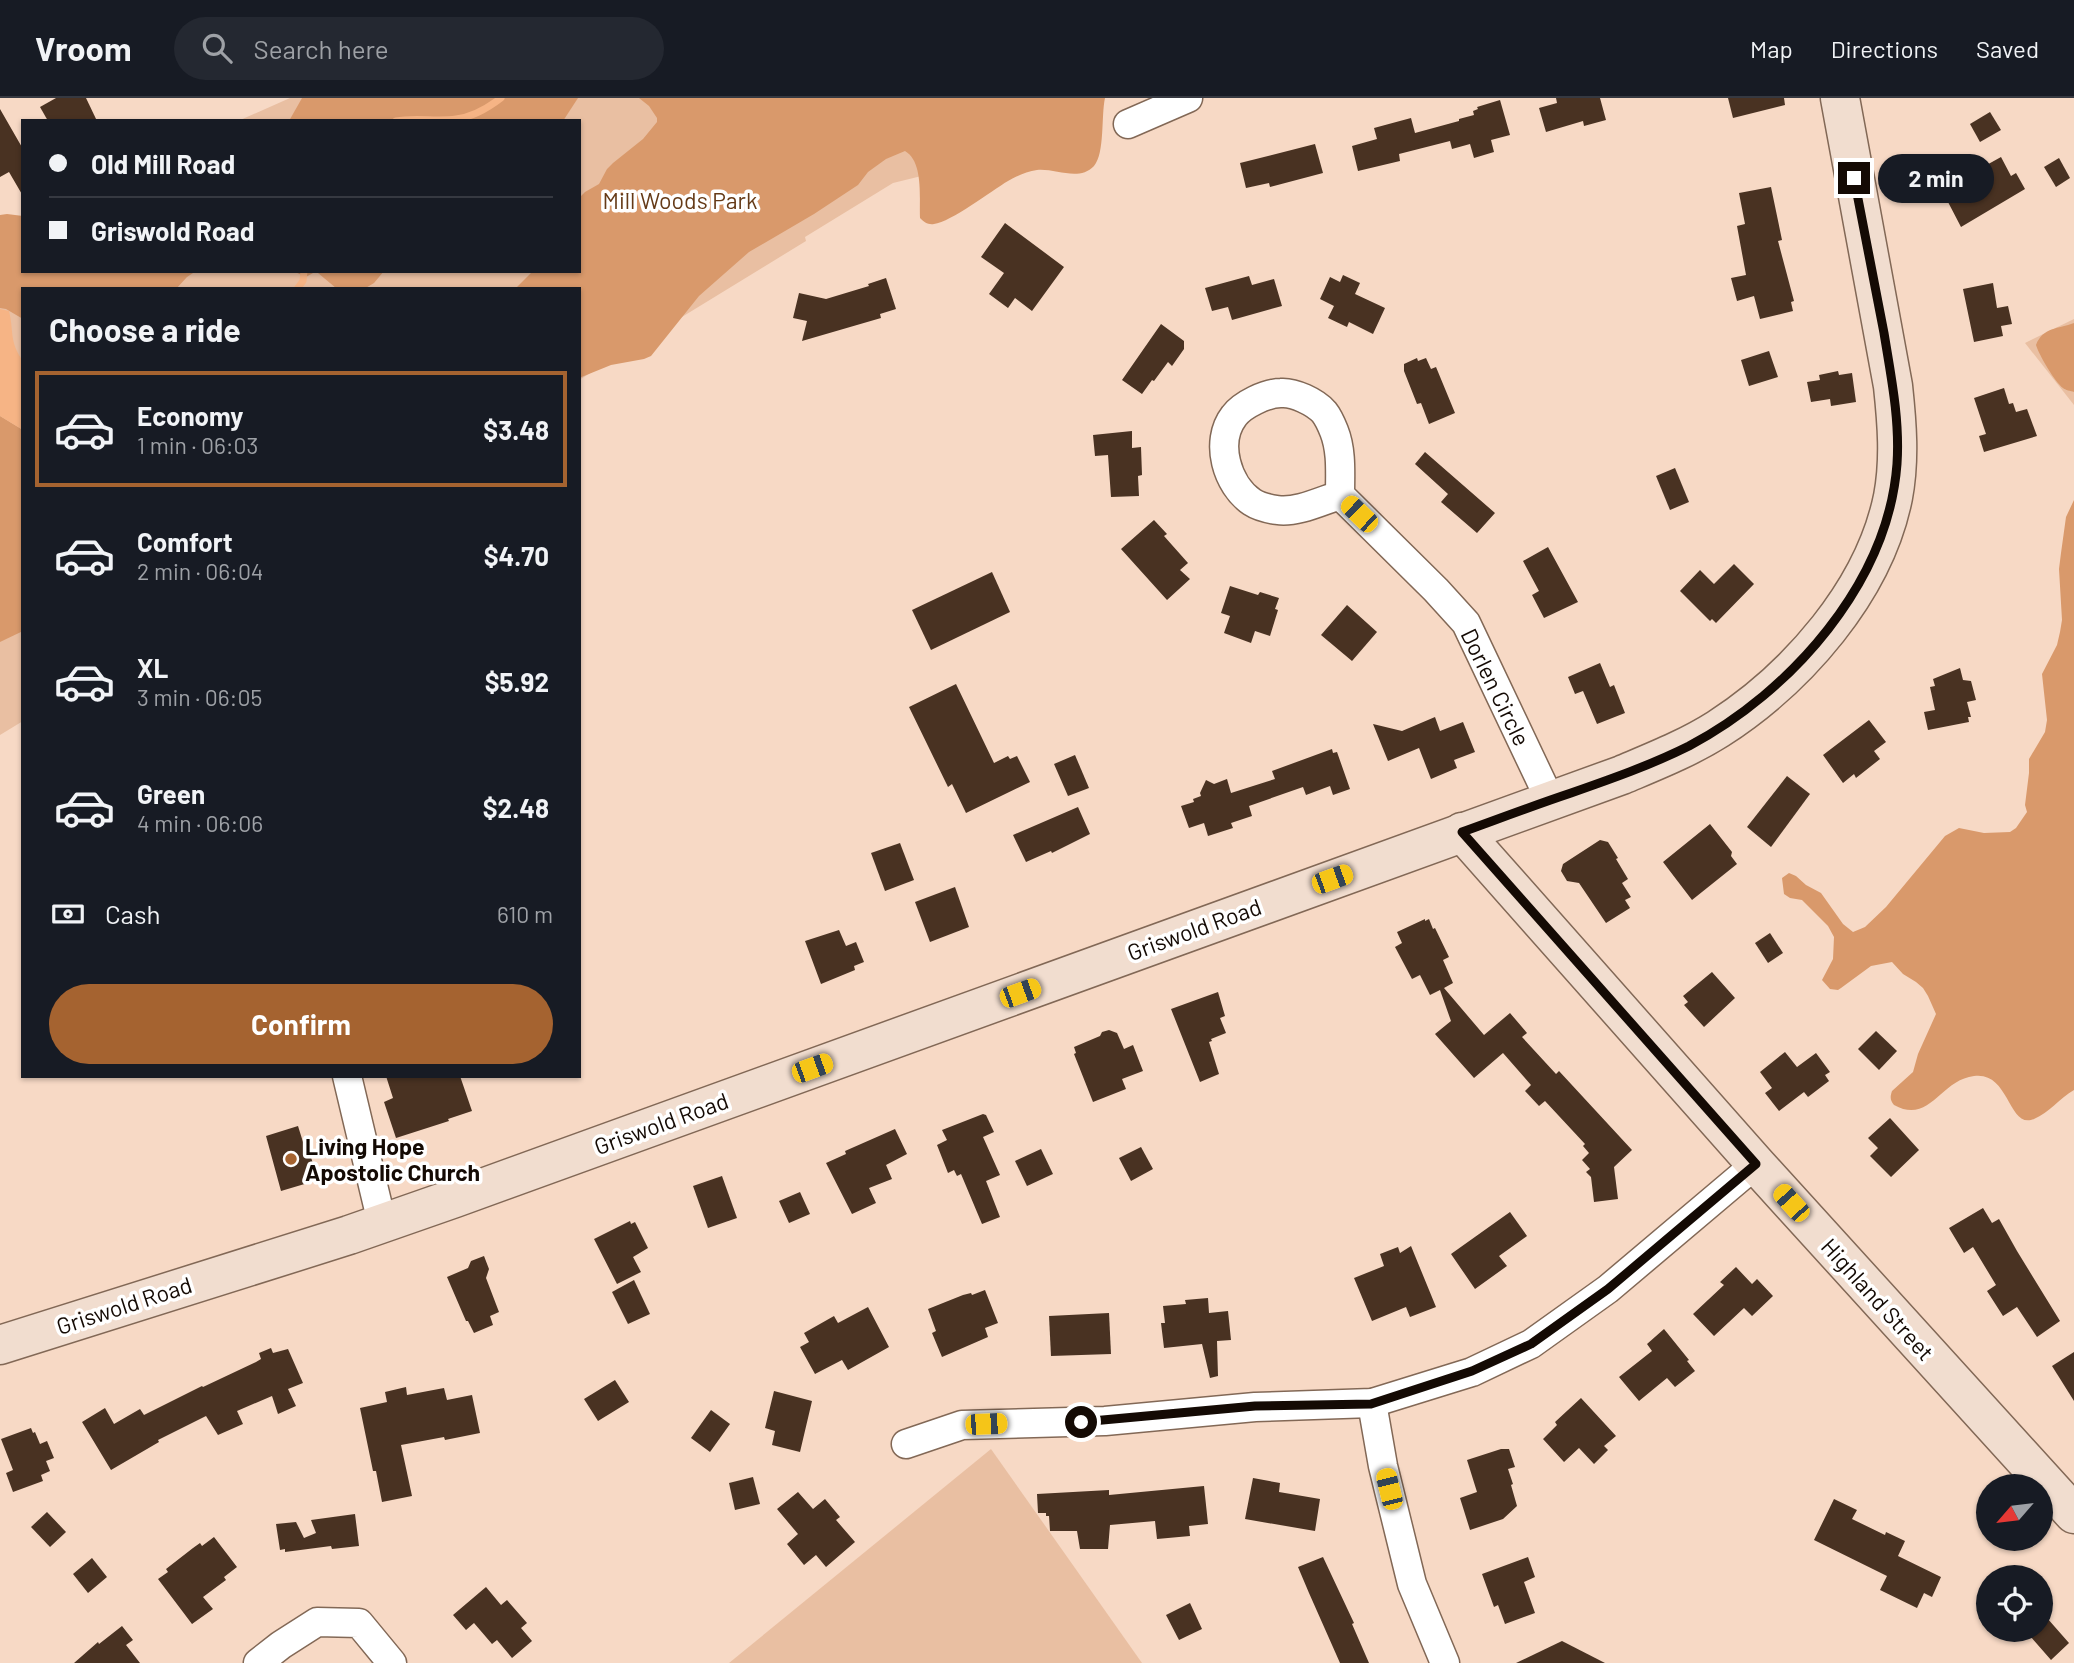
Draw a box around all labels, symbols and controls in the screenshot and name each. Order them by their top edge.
search box [174,17,664,80]
text: Vroom [35,28,132,68]
icon: search [198,29,236,67]
text: Search here [254,33,389,64]
text: Map [1750,34,1793,63]
text: Directions [1831,34,1938,63]
text: Saved [1976,34,2039,63]
text: Old Mill Road [91,148,235,179]
callout: 2 min [1878,154,1994,202]
route end [1838,162,1870,194]
text: 2 min [1908,164,1964,192]
park label: Mill Woods Park [602,186,758,214]
text: Griswold Road [91,215,255,246]
text: Choose a ride [49,310,241,348]
icon: car [53,398,116,461]
text: Economy [137,400,243,431]
text: $3.48 [483,414,549,445]
text: 1 min · 06:03 [137,431,258,459]
car [1337,492,1382,536]
icon: car [53,524,116,587]
text: Comfort [137,526,233,557]
text: $4.70 [484,540,549,571]
text: 2 min · 06:04 [137,557,264,585]
street label: Dorlen Circle [1456,624,1536,750]
icon: car [53,650,116,713]
text: XL [137,652,168,683]
text: $5.92 [485,666,549,697]
text: 3 min · 06:05 [137,683,262,711]
icon: car [53,776,116,839]
text: Green [137,778,205,809]
text: $2.48 [483,792,549,823]
text: 4 min · 06:06 [137,809,263,837]
car [1309,862,1356,896]
street label: Griswold Road [1123,892,1265,966]
icon: cash [49,895,87,933]
text: Cash [105,898,160,929]
text: 610 m [497,900,553,928]
car [997,976,1044,1010]
button: Confirm [49,984,553,1064]
car [789,1051,836,1085]
street label: Griswold Road [590,1086,732,1160]
place label: Living Hope Apostolic Church [305,1132,480,1186]
marker: Living Hope Apostolic Church [283,1151,299,1167]
car [1770,1180,1813,1226]
street label: Highland Street [1816,1232,1940,1366]
street label: Griswold Road [53,1270,195,1340]
route start [1065,1406,1097,1438]
car [965,1413,1008,1435]
car [1374,1466,1405,1512]
north arrow [1976,1474,2053,1550]
map controls [1976,1474,2053,1642]
button: locate [1976,1565,2053,1642]

